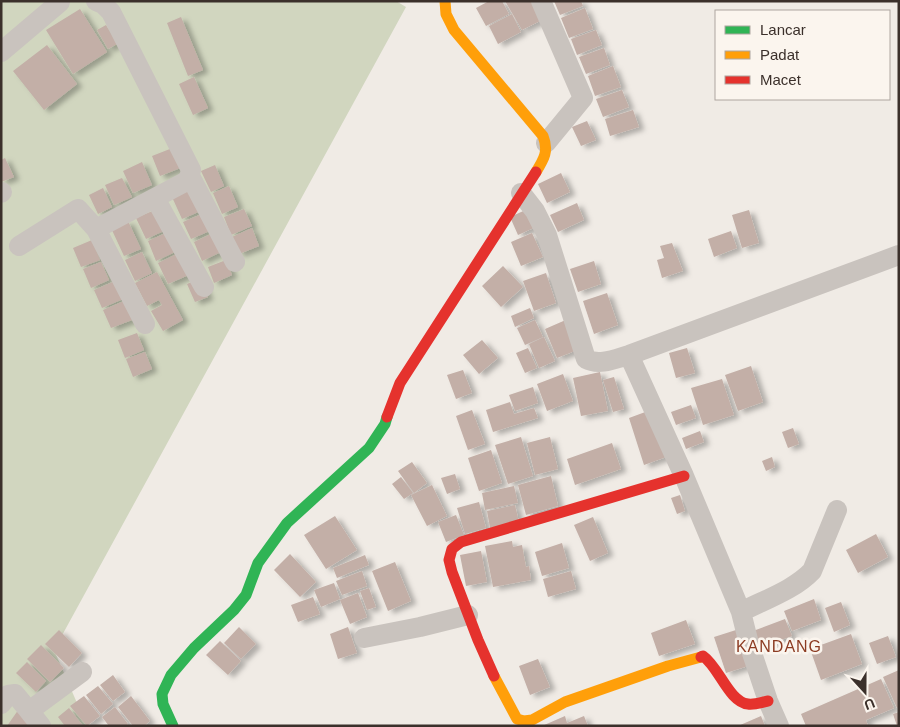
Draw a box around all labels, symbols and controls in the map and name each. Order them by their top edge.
legend [715,10,890,100]
text: Lancar [760,21,806,38]
text: Padat [760,46,800,63]
text: Macet [760,71,802,88]
district label: KANDANG [736,638,822,655]
north arrow [840,667,890,717]
text: U [862,695,877,713]

